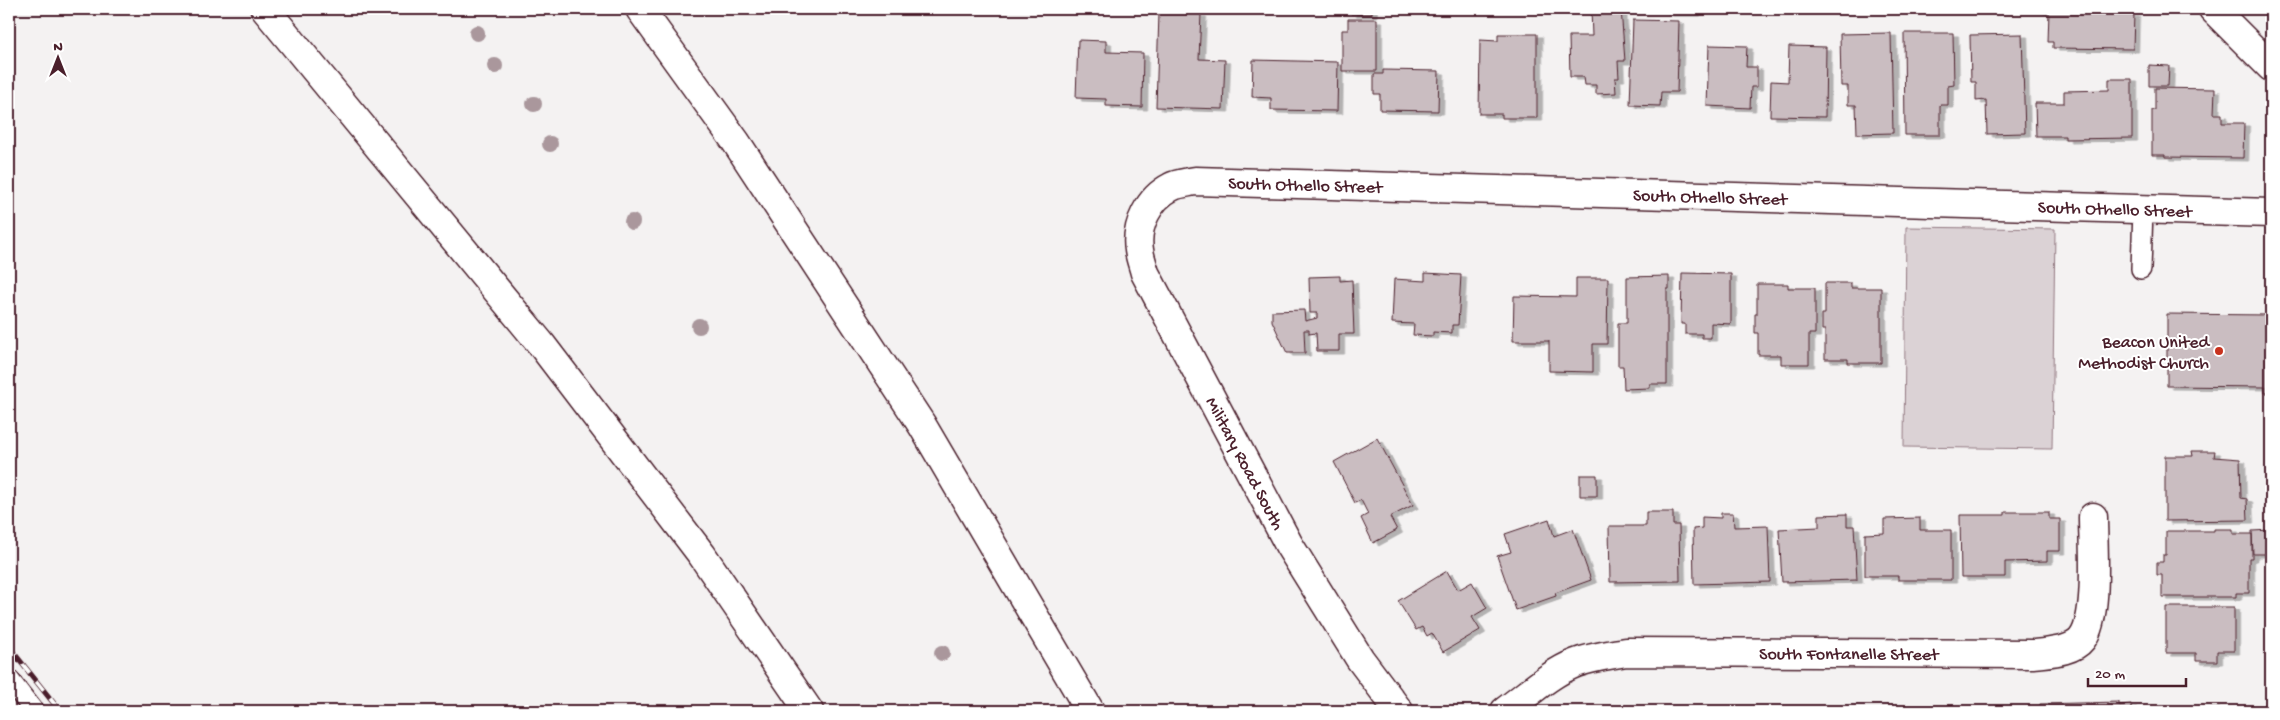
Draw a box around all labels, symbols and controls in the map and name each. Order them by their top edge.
north arrow [32,32,82,82]
text: N [53,39,63,56]
street label: South Othello Street [1228,174,1384,200]
street label: South Othello Street [1633,186,1789,212]
street label: South Othello Street [2037,198,2194,224]
place label: Beacon United Methodist Church [2078,333,2210,375]
marker: Beacon United Methodist Church [2213,345,2225,357]
street label: Military Road South [1200,394,1288,535]
street label: South Fontanelle Street [1759,645,1940,667]
scale bar [2088,655,2185,687]
text: 20 m [2095,666,2125,684]

